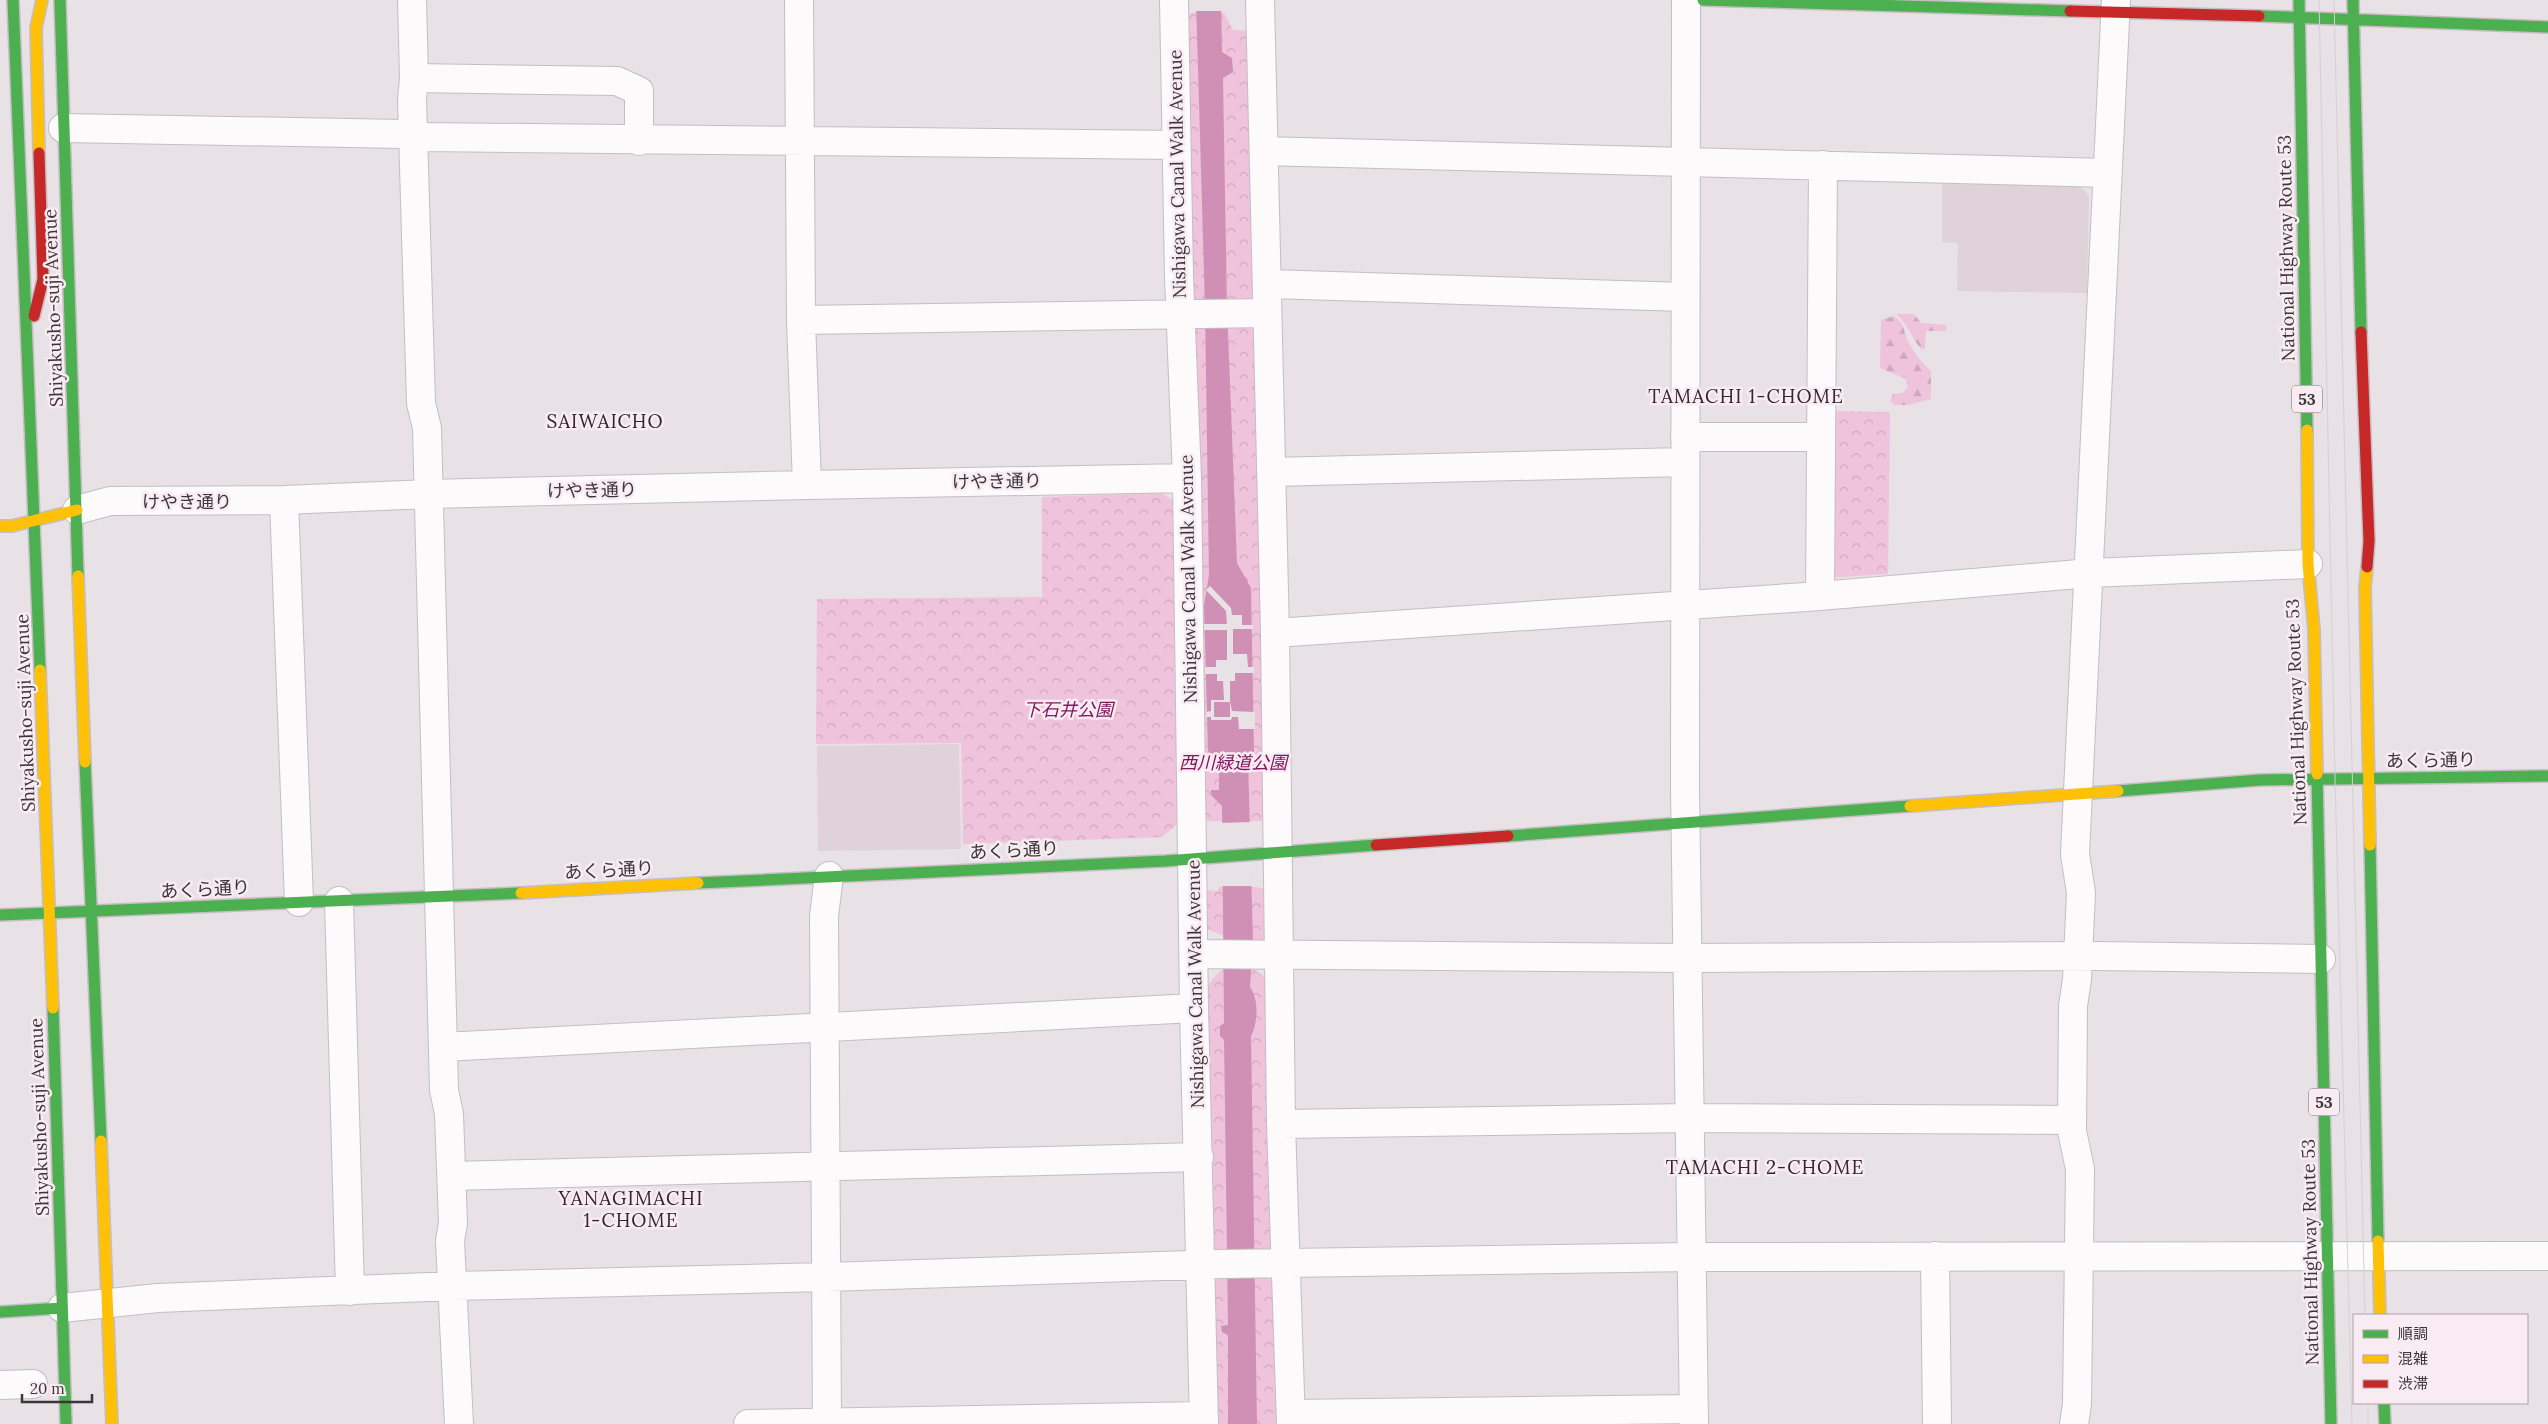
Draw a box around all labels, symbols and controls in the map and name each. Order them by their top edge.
street label: Nishigawa Canal Walk Avenue [1163,49,1191,299]
street label: National Highway Route 53 [2273,135,2299,361]
street label: Shiyakusho-suji Avenue [38,208,68,407]
district label: TAMACHI 1-CHOME [1648,384,1844,408]
road number: 53 [2292,386,2322,412]
district label: SAIWAICHO [546,409,664,433]
street label: Nishigawa Canal Walk Avenue [1174,454,1202,704]
street label: けやき通り [952,469,1042,493]
street label: けやき通り [547,478,637,502]
street label: けやき通り [142,490,232,513]
street label: National Highway Route 53 [2281,598,2311,826]
street label: Shiyakusho-suji Avenue [10,613,40,812]
park label: 下石井公園 [1023,698,1116,721]
street label: あくら通り [2386,748,2476,772]
park label: 西川緑道公園 [1179,751,1290,774]
street label: あくら通り [968,836,1060,864]
street label: あくら通り [563,856,655,884]
street label: Nishigawa Canal Walk Avenue [1181,859,1209,1109]
street label: あくら通り [159,875,251,903]
street label: Shiyakusho-suji Avenue [24,1017,54,1216]
road number: 53 [2309,1088,2339,1116]
street label: National Highway Route 53 [2297,1139,2323,1365]
district label: TAMACHI 2-CHOME [1666,1155,1864,1179]
district label: YANAGIMACHI 1-CHOME [557,1186,704,1232]
legend [2353,1314,2528,1404]
text: 順調 [2398,1324,2428,1343]
text: 混雑 [2398,1349,2428,1368]
scale bar [22,1372,92,1404]
text: 渋滞 [2398,1374,2428,1393]
text: 20 m [30,1379,65,1398]

